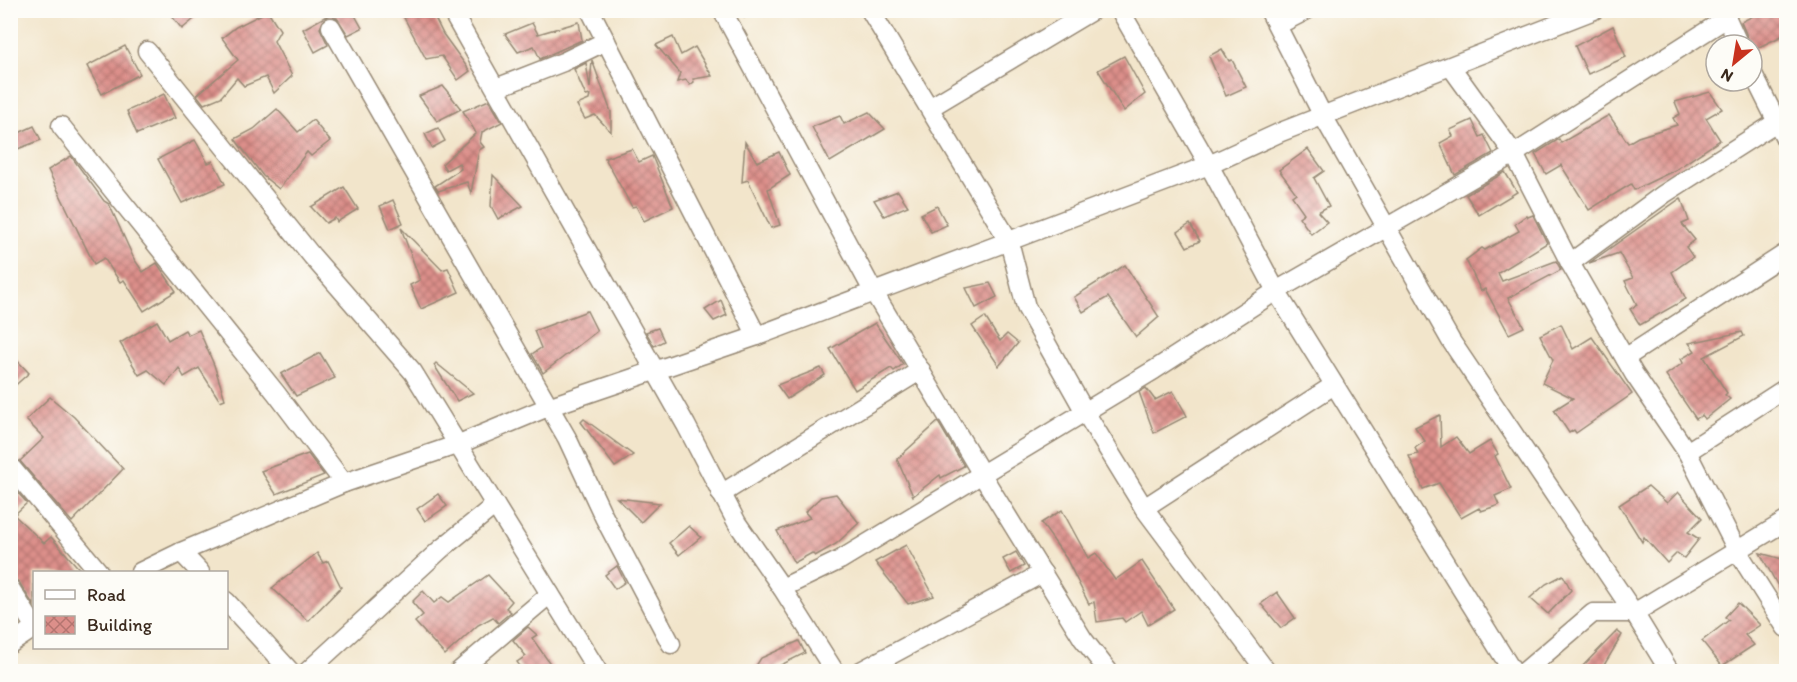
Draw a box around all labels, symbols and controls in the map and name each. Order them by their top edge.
north arrow [1704,33,1764,93]
text: N [1717,65,1736,86]
legend [33,571,228,649]
text: Road [87,584,126,606]
text: Building [87,614,153,636]

